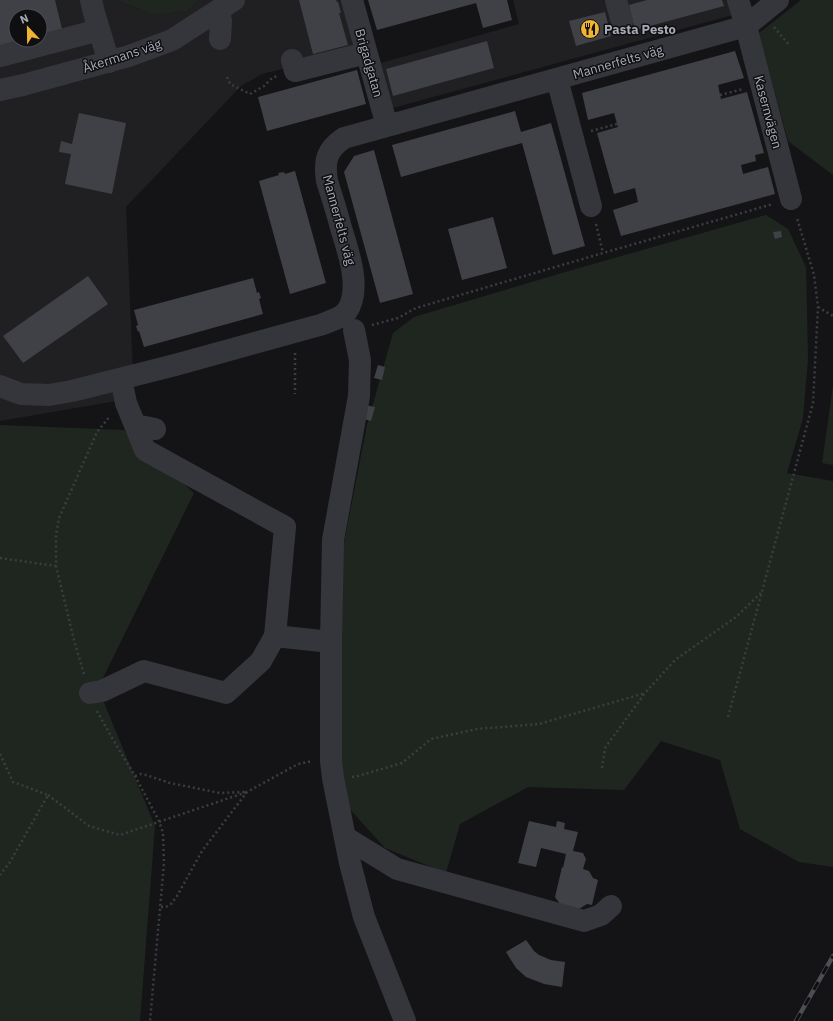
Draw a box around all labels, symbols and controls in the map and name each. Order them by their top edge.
north arrow [8,8,48,48]
text: N [18,11,31,27]
restaurant icon: Pasta Pesto [579,18,601,40]
place label: Pasta Pesto [604,21,676,38]
street label: Brigadgatan [351,27,387,99]
street label: Åkermans väg [80,35,164,77]
street label: Mannerfelts väg [571,41,665,83]
street label: Kasernvägen [750,74,786,150]
street label: Mannerfelts väg [319,173,359,267]

